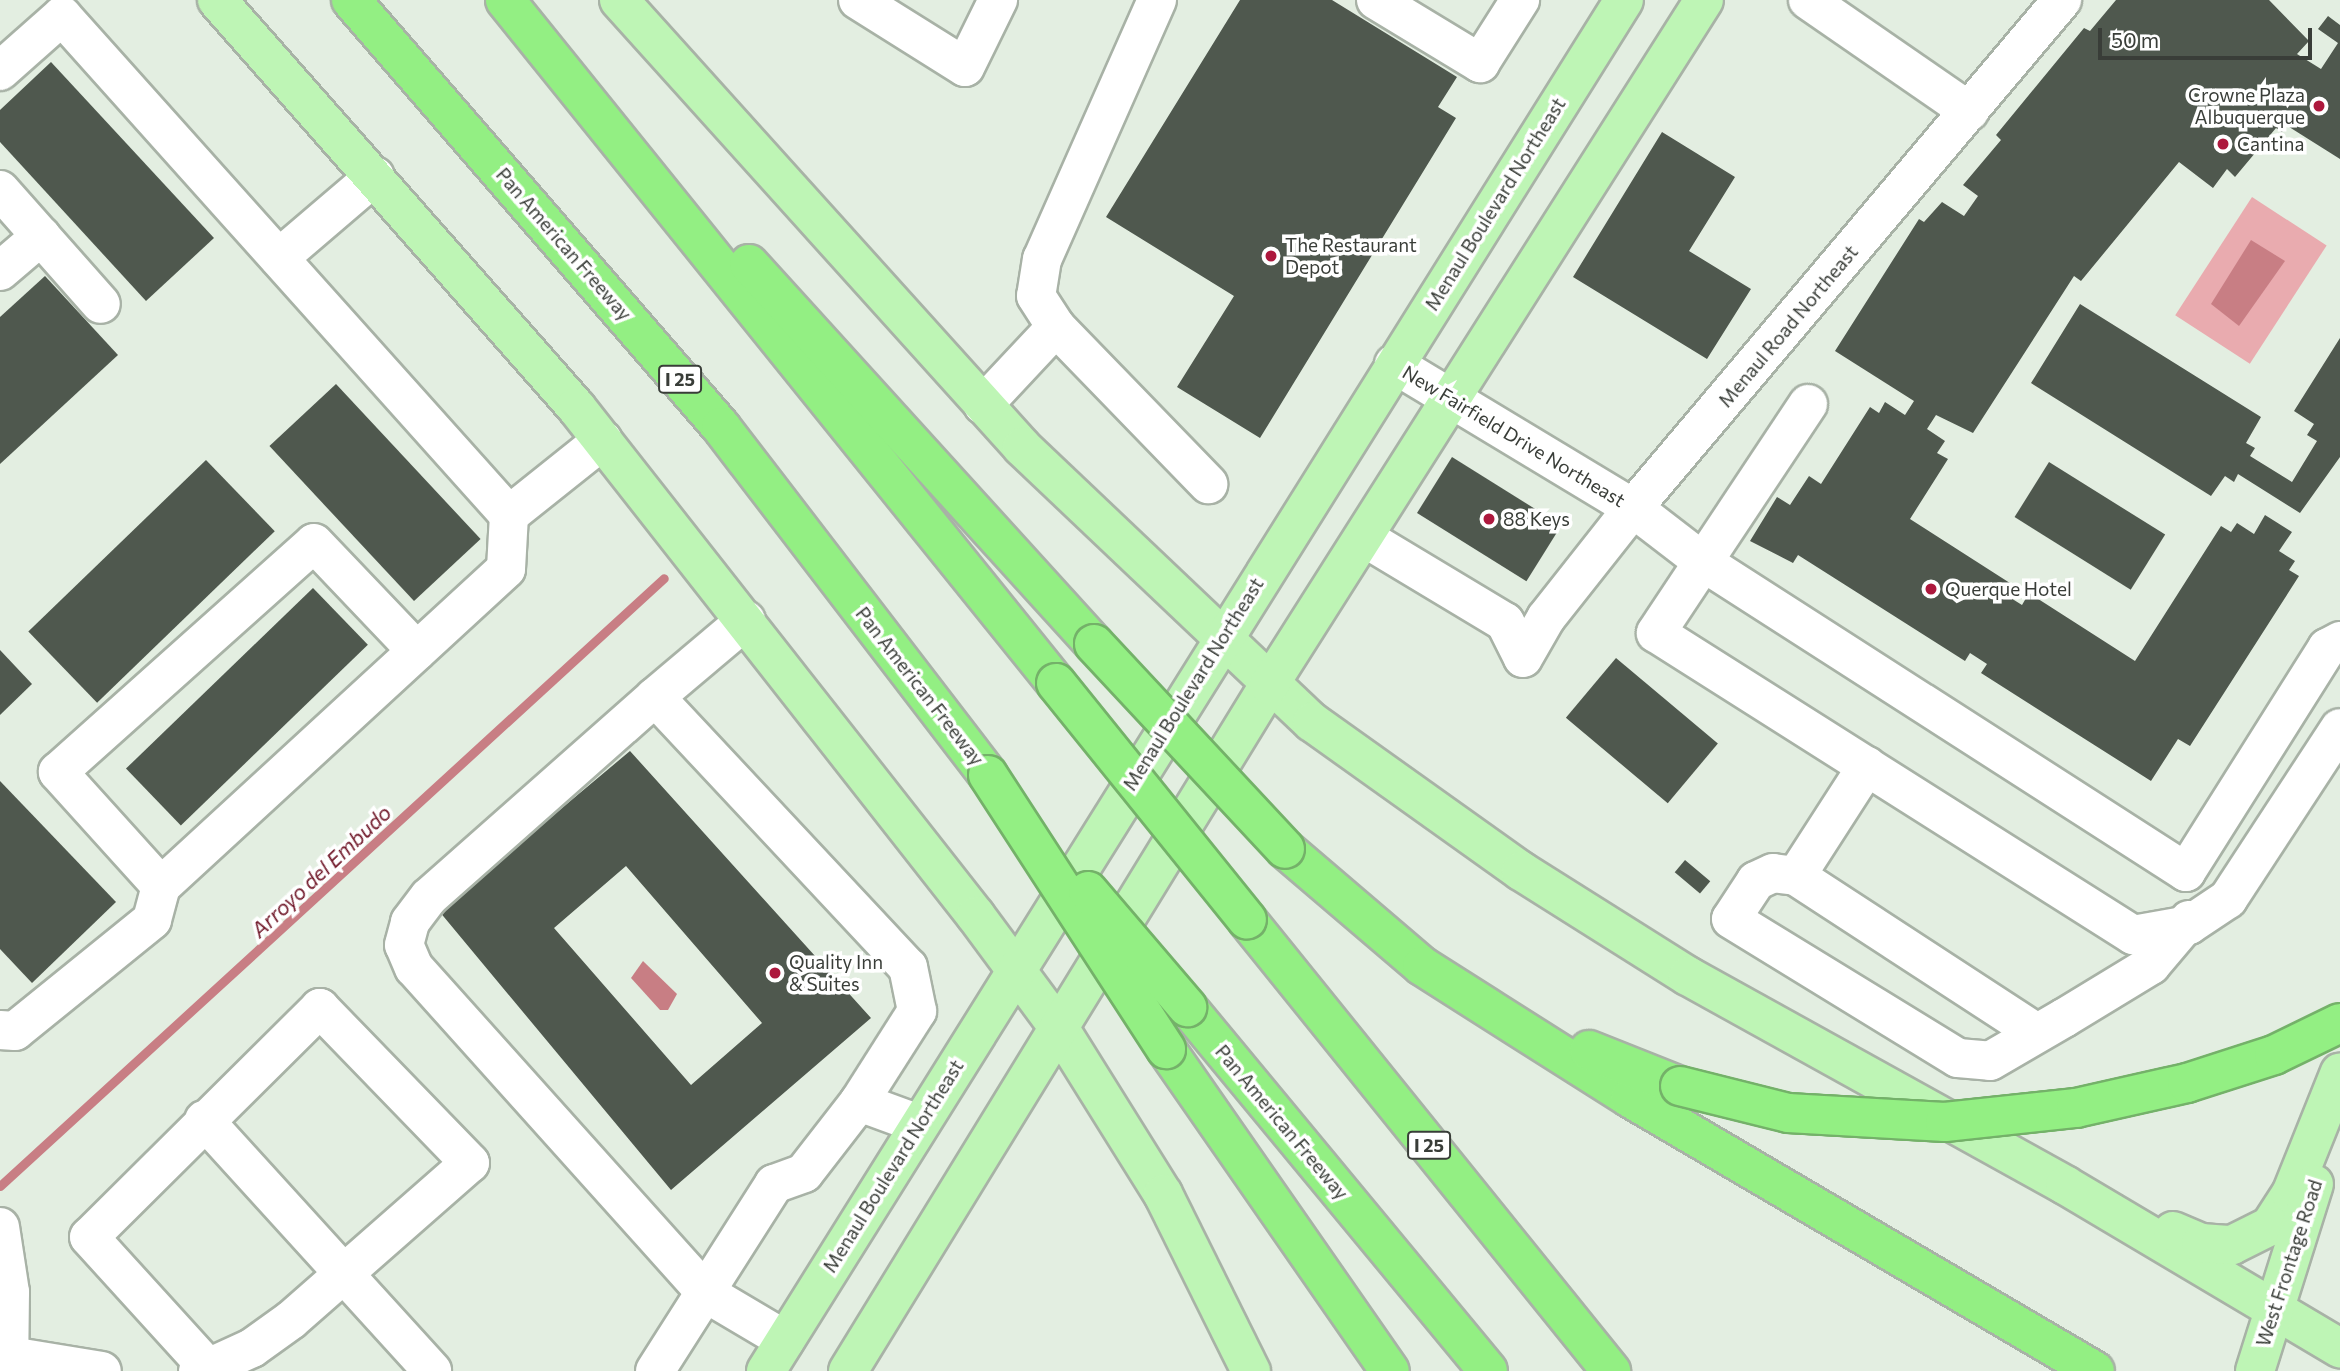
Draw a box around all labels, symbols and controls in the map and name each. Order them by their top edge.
scale bar [2102,14,2316,58]
text: 50 m [2111,27,2159,52]
place label: Crowne Plaza Albuquerque [2188,84,2305,128]
street label: Menaul Boulevard Northeast [1420,93,1570,315]
marker: Crowne Plaza Albuquerque [2311,98,2327,114]
place label: Cantina [2237,133,2304,155]
marker: Cantina [2215,136,2231,152]
street label: Pan American Freeway [492,163,636,325]
place label: The Restaurant Depot [1285,234,1417,278]
street label: Menaul Road Northeast [1714,240,1862,412]
marker: The Restaurant Depot [1263,248,1279,264]
street label: New Fairfield Drive Northeast [1399,360,1629,512]
road number: I 25 [657,365,703,394]
place label: 88 Keys [1503,508,1570,530]
marker: 88 Keys [1481,511,1497,527]
street label: Menaul Boulevard Northeast [1118,573,1268,795]
place label: Querque Hotel [1945,578,2072,600]
marker: Querque Hotel [1923,581,1939,597]
street label: Pan American Freeway [851,602,989,770]
water label: Arroyo del Embudo [246,800,396,942]
place label: Quality Inn & Suites [789,951,883,995]
marker: Quality Inn & Suites [767,965,783,981]
street label: Pan American Freeway [1211,1040,1353,1204]
street label: Menaul Boulevard Northeast [818,1055,968,1277]
road number: I 25 [1406,1130,1452,1160]
street label: West Frontage Road [2251,1177,2327,1349]

